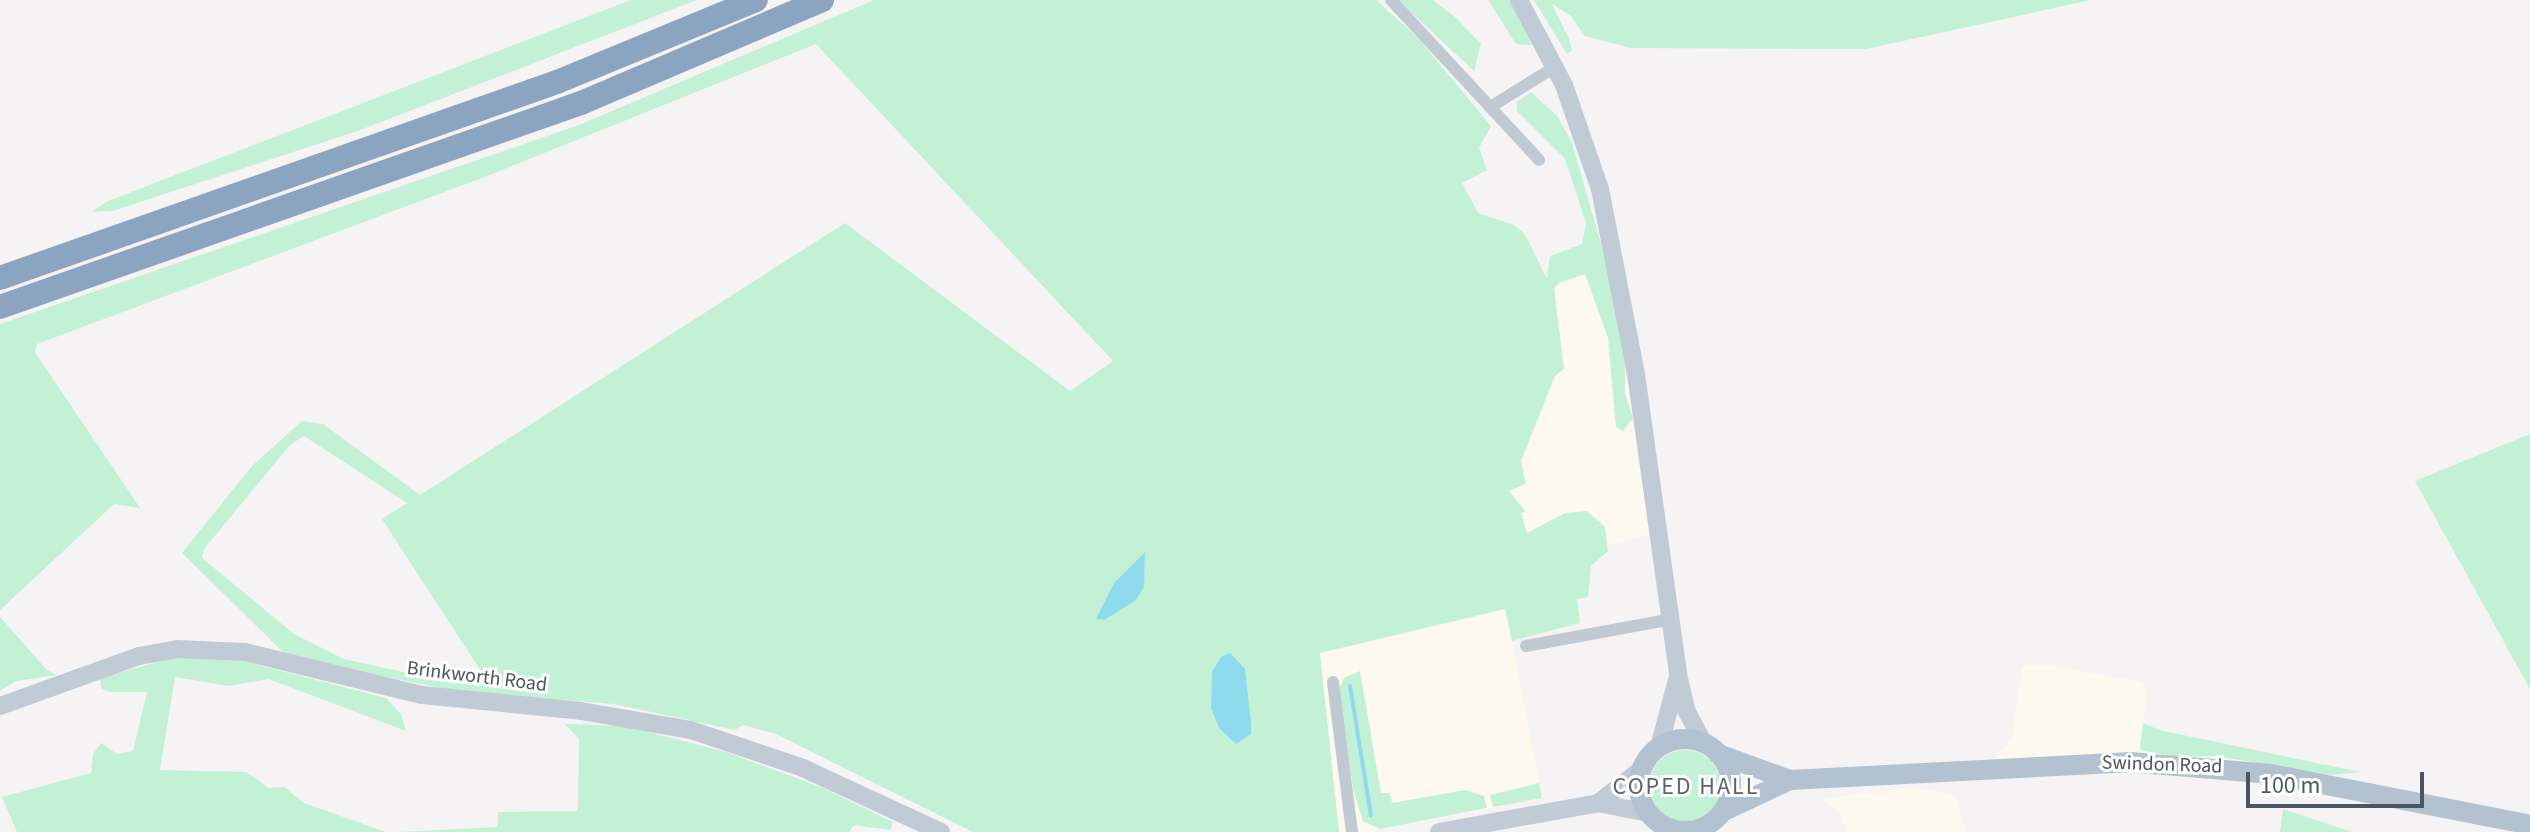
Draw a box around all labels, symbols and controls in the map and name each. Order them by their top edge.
street label: Brinkworth Road [406,656,548,698]
street label: Swindon Road [2101,751,2223,779]
scale bar [2250,756,2428,806]
text: 100 m [2260,768,2320,803]
district label: COPED HALL [1613,773,1759,801]

